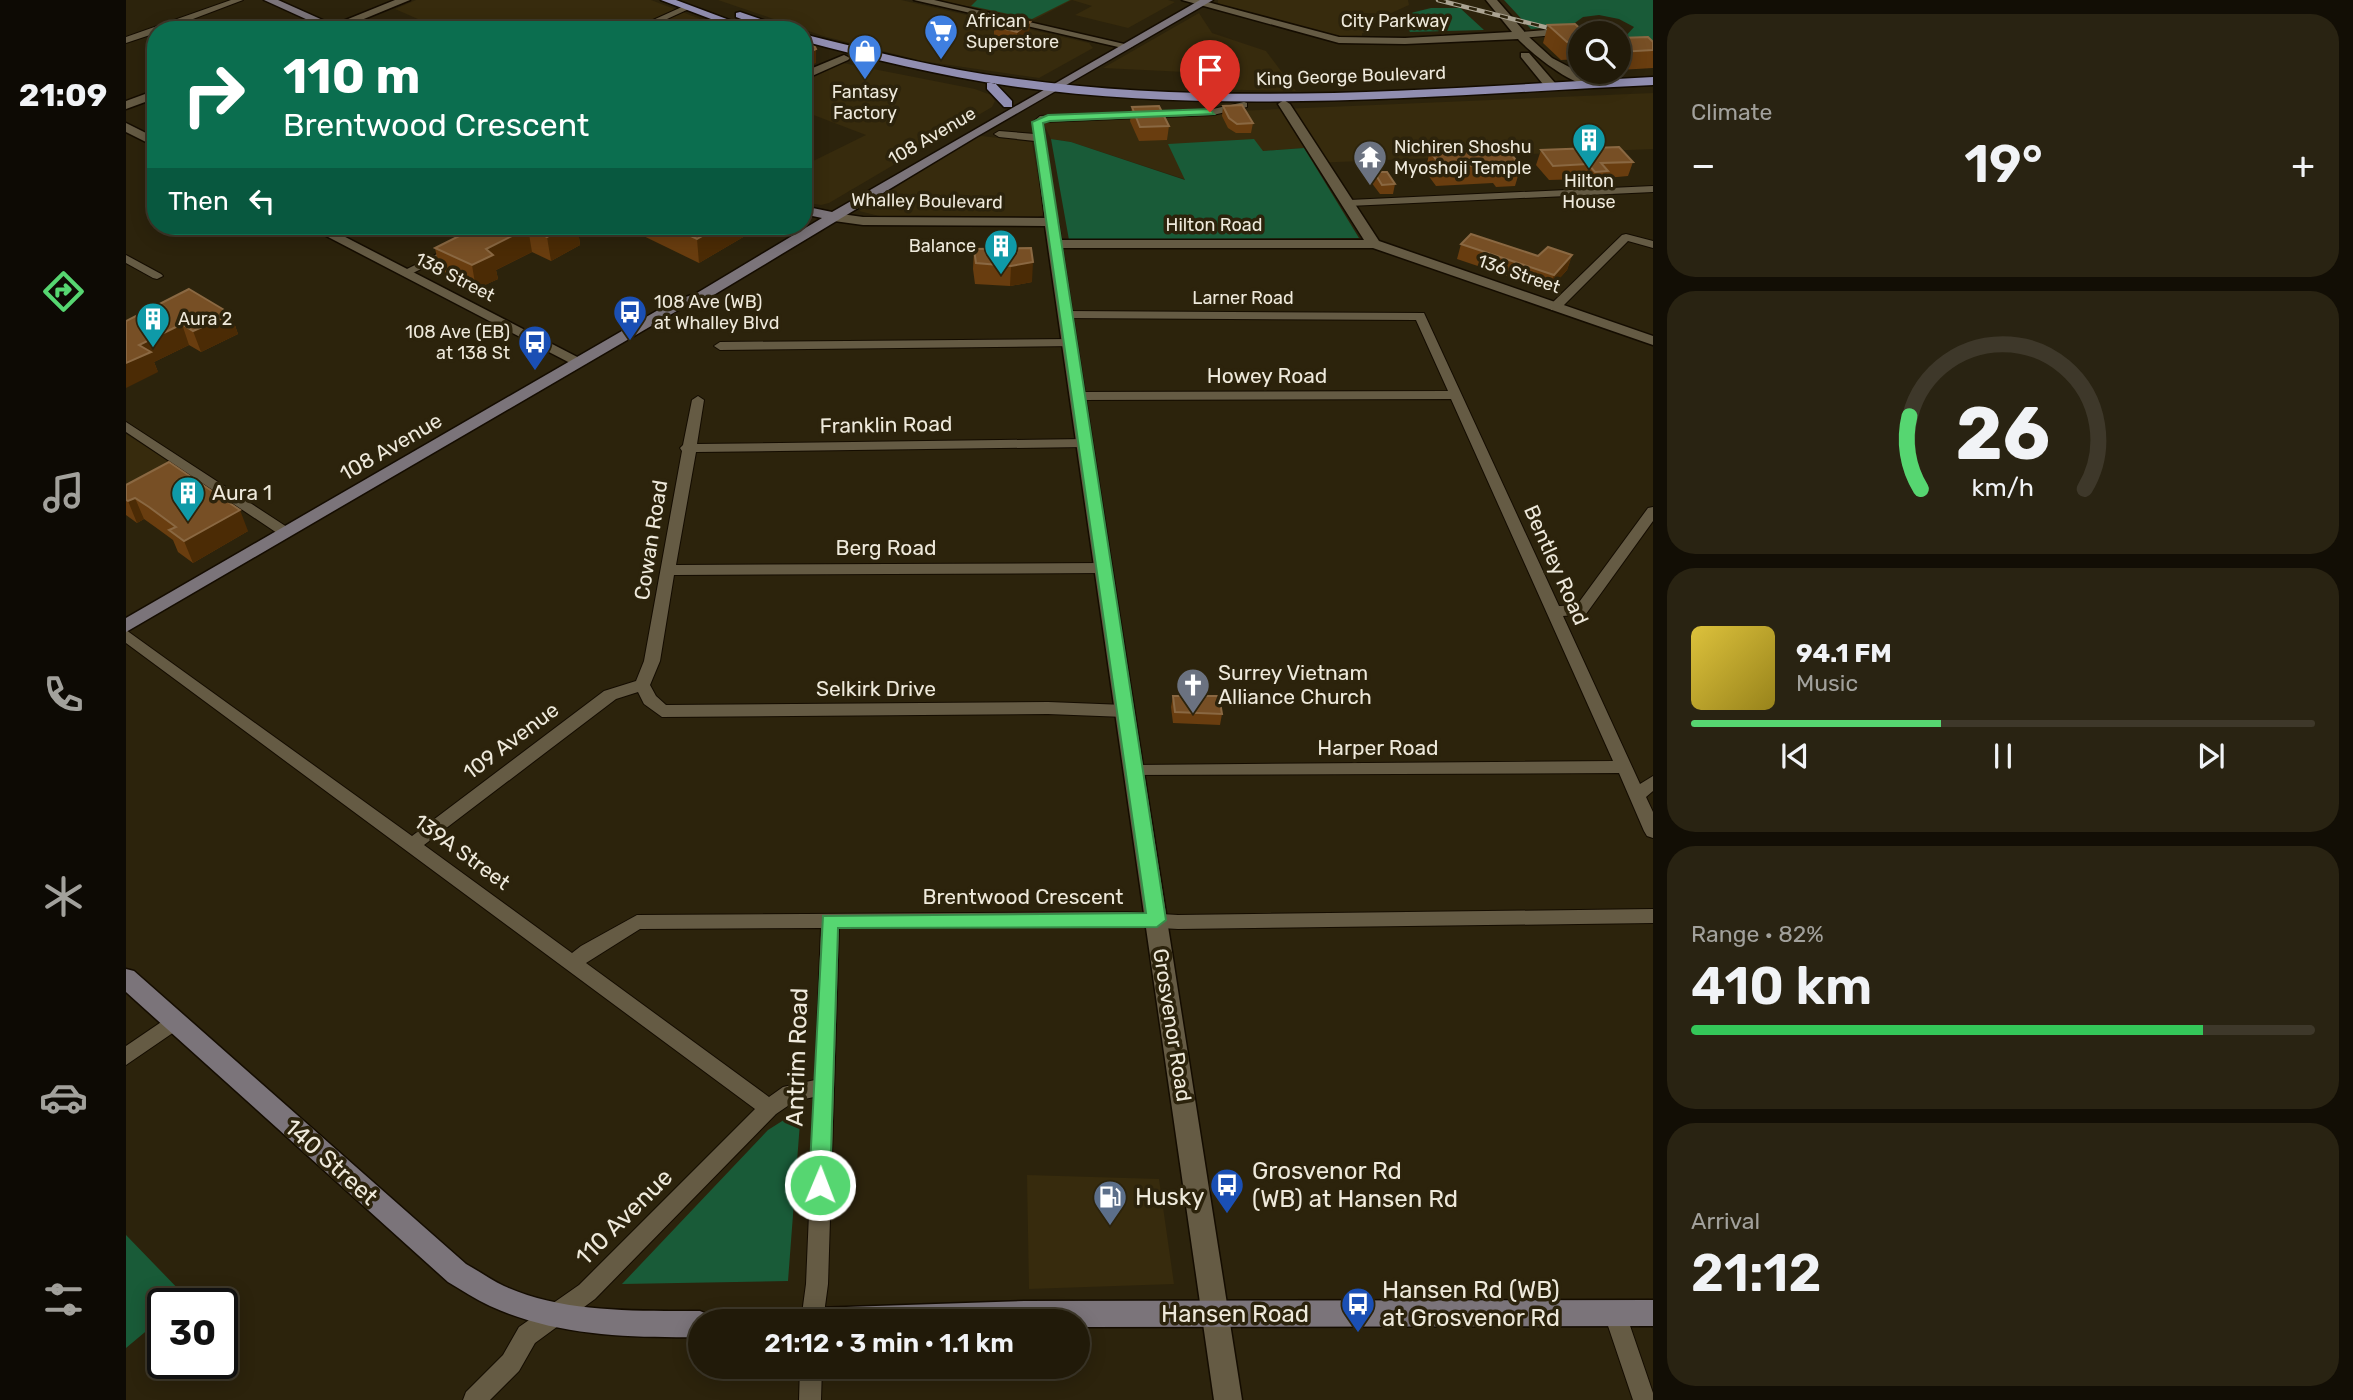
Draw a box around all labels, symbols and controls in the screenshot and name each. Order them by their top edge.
place label: African Superstore [966,10,1059,53]
street label: City Parkway [1341,10,1449,32]
supermarket icon: African Superstore [922,12,960,61]
map controls [1568,21,1631,84]
button: search [1568,21,1631,84]
shop icon: Fantasy Factory [846,32,884,81]
pin [1180,40,1240,112]
text: 110 m [283,47,420,105]
icon: right [168,49,259,140]
icon: arrive [1191,51,1229,89]
street label: King George Boulevard [1256,62,1446,90]
text: 21:09 [19,76,107,114]
place label: Fantasy Factory [832,81,898,124]
text: Climate [1691,98,1772,126]
street label: 108 Avenue [884,102,980,170]
text: Brentwood Crescent [283,106,589,144]
building icon: Hilton House [1570,121,1608,170]
text: 19° [1964,133,2043,195]
place label: Nichiren Shoshu Myoshoji Temple [1394,136,1532,179]
temple icon: Nichiren Shoshu Myoshoji Temple [1351,138,1389,187]
text: − [1691,142,1716,188]
text: + [2291,142,2315,188]
place label: Hilton House [1562,170,1616,213]
icon: left [243,182,281,220]
text: Then [168,186,229,217]
street label: Whalley Boulevard [851,189,1003,213]
street label: Hilton Road [1166,214,1262,236]
building icon: Balance [982,227,1020,276]
place label: Balance [909,235,976,257]
street label: 138 Street [412,248,498,306]
street label: 136 Street [1475,250,1563,298]
icon: directions [39,267,88,316]
street label: Larner Road [1192,287,1294,309]
place label: 108 Ave (WB) at Whalley Blvd [654,291,779,334]
bus stop icon: 108 Ave (WB) at Whalley Blvd [611,293,649,342]
building icon: Aura 2 [134,300,172,349]
place label: Aura 2 [178,308,232,330]
place label: 108 Ave (EB) at 138 St [405,321,510,364]
bus stop icon: 108 Ave (EB) at 138 St [516,323,554,372]
street label: Howey Road [1207,363,1327,388]
text: 26 [1956,391,2050,477]
street label: 108 Avenue [335,407,446,486]
street label: Franklin Road [819,411,953,438]
icon: music [39,468,88,517]
text: km/h [1972,473,2034,502]
building icon: Aura 1 [169,474,207,523]
street label: Cowan Road [629,478,672,602]
place label: Aura 1 [212,480,272,505]
street label: Bentley Road [1519,501,1594,629]
street label: Berg Road [836,535,937,560]
text: 94.1 FM [1796,638,1892,669]
place label: Surrey Vietnam Alliance Church [1218,660,1372,709]
church icon: Surrey Vietnam Alliance Church [1174,666,1212,715]
text: Music [1796,669,1858,697]
icon: phone [39,670,88,719]
street label: Selkirk Drive [816,676,936,701]
street label: 109 Avenue [458,697,563,785]
street label: Harper Road [1317,735,1439,760]
icon: previous [1776,737,1814,775]
icon: pause [1984,737,2022,775]
icon: next [2192,737,2230,775]
street label: 139A Street [409,808,515,895]
icon: climate [39,872,88,921]
street label: Brentwood Crescent [922,884,1124,909]
text: Range · 82% [1691,920,1824,948]
street label: Grosvenor Road [1148,947,1197,1103]
text: 410 km [1691,955,1872,1017]
street label: Antrim Road [781,987,813,1127]
icon: car [39,1073,88,1122]
street label: 140 Street [279,1113,383,1211]
position arrow [783,1148,857,1222]
place label: Grosvenor Rd (WB) at Hansen Rd [1252,1157,1458,1213]
street label: 110 Avenue [570,1163,678,1271]
bus stop icon: Grosvenor Rd (WB) at Hansen Rd [1208,1166,1246,1215]
fuel station icon: Husky [1091,1178,1129,1227]
place label: Husky [1135,1183,1204,1211]
text: Arrival [1691,1207,1760,1235]
text: 21:12 [1691,1242,1821,1304]
icon: filters [39,1275,88,1324]
place label: Hansen Rd (WB) at Grosvenor Rd [1382,1276,1560,1332]
bus stop icon: Hansen Rd (WB) at Grosvenor Rd [1339,1285,1377,1334]
speed limit sign: 30 [147,1288,238,1379]
street label: Hansen Road [1161,1300,1309,1328]
text: 21:12 · 3 min · 1.1 km [764,1328,1014,1359]

